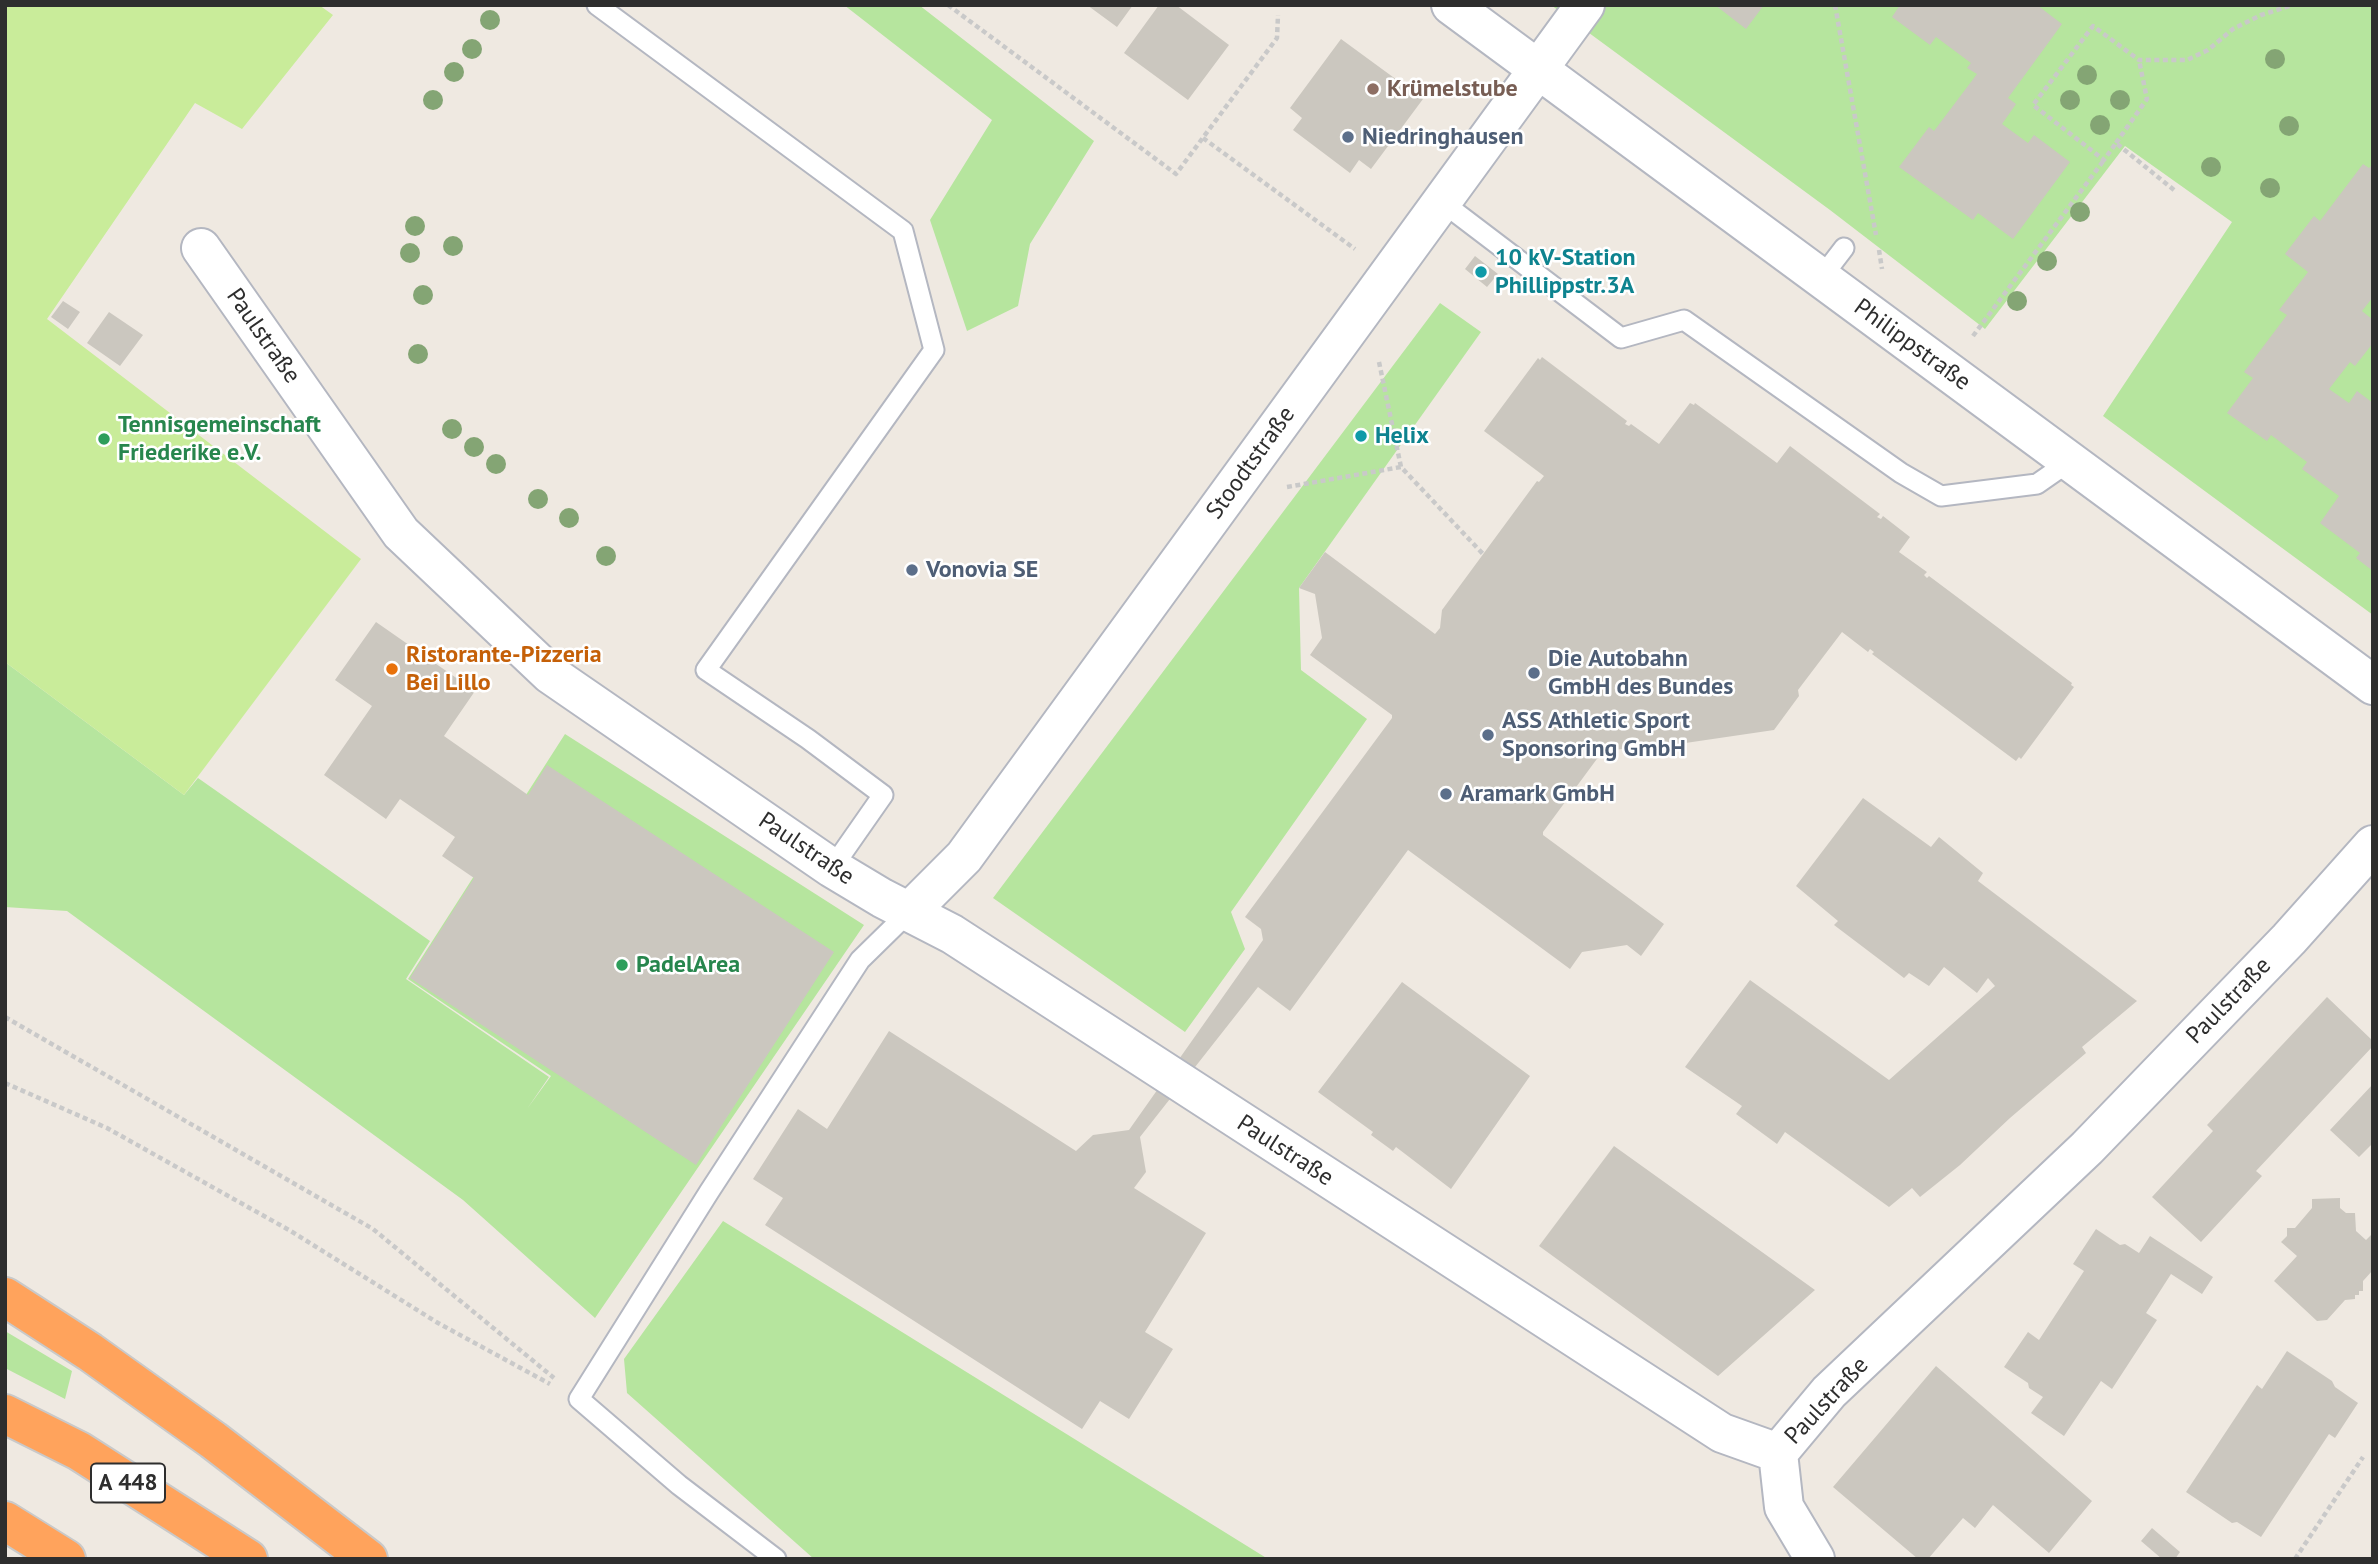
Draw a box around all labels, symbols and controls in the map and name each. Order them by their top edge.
place label: Krümelstube [1387,75,1518,103]
marker: Krümelstube [1365,81,1381,97]
place label: Niedringhausen [1362,123,1523,151]
marker: Niedringhausen [1340,129,1356,145]
place label: 10 kV-Station Phillippstr.3A [1495,244,1636,300]
marker: 10 kV-Station Phillippstr.3A [1473,264,1489,280]
street label: Paulstraße [220,283,306,389]
street label: Philippstraße [1848,293,1976,397]
street label: Stoodtstraße [1201,401,1301,525]
place label: Tennisgemeinschaft Friederike e.V. [118,411,321,467]
place label: Helix [1375,422,1429,450]
marker: Helix [1353,428,1369,444]
marker: Tennisgemeinschaft Friederike e.V. [96,431,112,447]
place label: Vonovia SE [926,556,1038,584]
marker: Vonovia SE [904,562,920,578]
place label: Ristorante-Pizzeria Bei Lillo [406,641,602,697]
place label: Die Autobahn GmbH des Bundes [1548,645,1733,701]
marker: Ristorante-Pizzeria Bei Lillo [384,661,400,677]
marker: Die Autobahn GmbH des Bundes [1526,665,1542,681]
place label: ASS Athletic Sport Sponsoring GmbH [1502,707,1690,763]
marker: ASS Athletic Sport Sponsoring GmbH [1480,727,1496,743]
place label: Aramark GmbH [1460,780,1615,808]
marker: Aramark GmbH [1438,786,1454,802]
street label: Paulstraße [753,807,859,891]
place label: PadelArea [636,951,740,979]
street label: Paulstraße [2181,952,2277,1050]
marker: PadelArea [614,957,630,973]
street label: Paulstraße [1231,1109,1339,1193]
street label: Paulstraße [1779,1351,1875,1451]
road number: A 448 [91,1464,165,1502]

